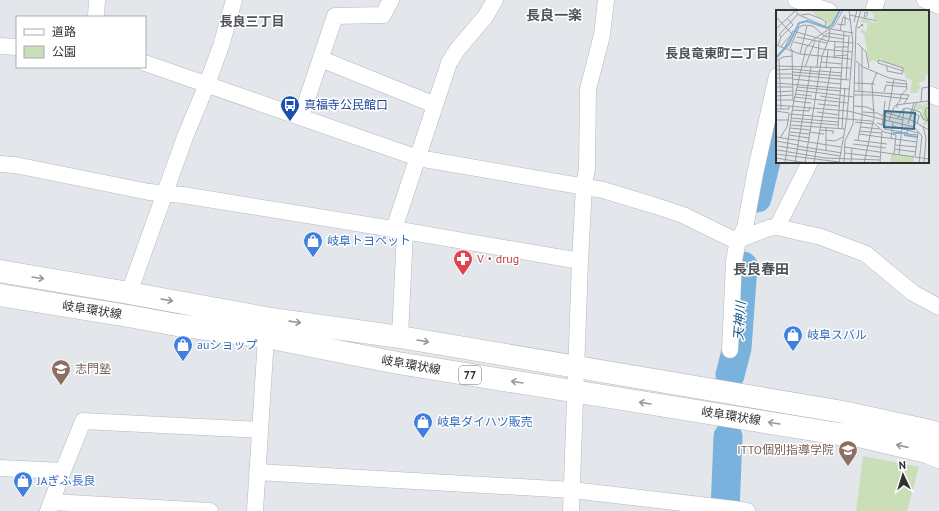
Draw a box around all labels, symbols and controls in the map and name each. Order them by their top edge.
district label: 長良一楽 [526,6,582,24]
inset map [776,10,929,163]
district label: 長良三丁目 [219,13,285,30]
legend [16,16,146,68]
text: 道路 [52,24,76,39]
text: 公園 [52,44,76,59]
district label: 長良竜東町二丁目 [665,45,769,62]
bus stop icon: 真福寺公民館口 [279,94,301,122]
place label: 真福寺公民館口 [304,97,388,112]
shop icon: 岐阜トヨペット [302,230,324,258]
place label: 岐阜トヨペット [327,233,411,248]
pharmacy icon: V・drug [452,248,474,276]
place label: V・drug [476,251,519,266]
district label: 長良春田 [733,260,789,278]
one-way arrow [32,274,45,282]
one-way arrow [160,296,173,304]
street label: 岐阜環状線 [61,297,123,322]
water label: 天神川 [730,299,749,341]
one-way arrow [288,318,301,326]
shop icon: 岐阜スバル [782,324,804,352]
place label: 岐阜スバル [807,327,867,342]
shop icon: auショップ [172,334,194,362]
place label: auショップ [197,337,257,352]
one-way arrow [416,337,429,345]
street label: 岐阜環状線 [380,352,442,377]
school or university icon: 志門塾 [50,358,72,386]
place label: 志門塾 [75,361,111,376]
road number: 77 [459,366,481,384]
one-way arrow [511,378,524,386]
one-way arrow [639,399,652,407]
street label: 岐阜環状線 [700,403,762,428]
shop icon: 岐阜ダイハツ販売 [412,411,434,439]
place label: 岐阜ダイハツ販売 [437,414,533,429]
one-way arrow [768,419,781,427]
school or university icon: ITTO個別指導学院 [837,439,859,467]
place label: ITTO個別指導学院 [737,442,834,457]
one-way arrow [895,442,908,450]
north arrow [883,455,923,495]
text: N [898,458,906,472]
shop icon: JAぎふ長良 [12,470,34,498]
place label: JAぎふ長良 [36,473,96,488]

